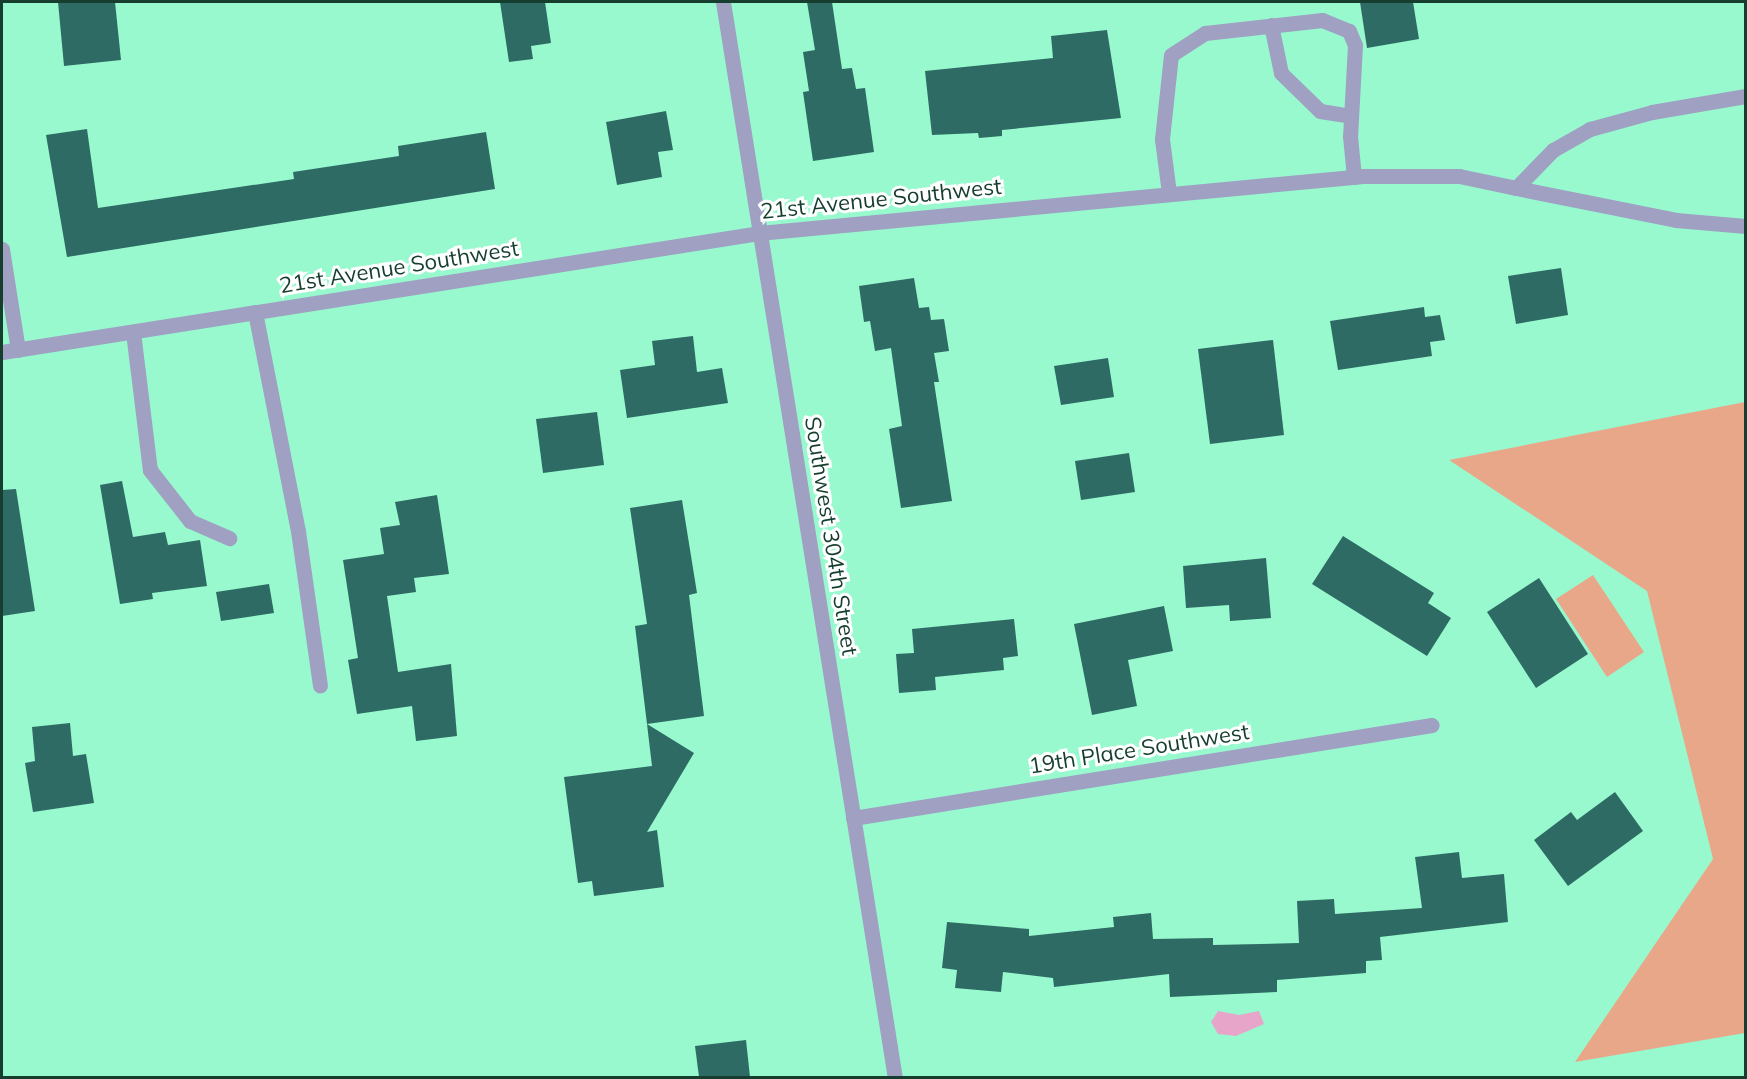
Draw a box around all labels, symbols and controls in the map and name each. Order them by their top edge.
street label: 21st Avenue Southwest [759,173,1003,225]
street label: 21st Avenue Southwest [277,235,521,299]
street label: Southwest 304th Street [799,415,863,657]
street label: 19th Place Southwest [1027,719,1251,779]

